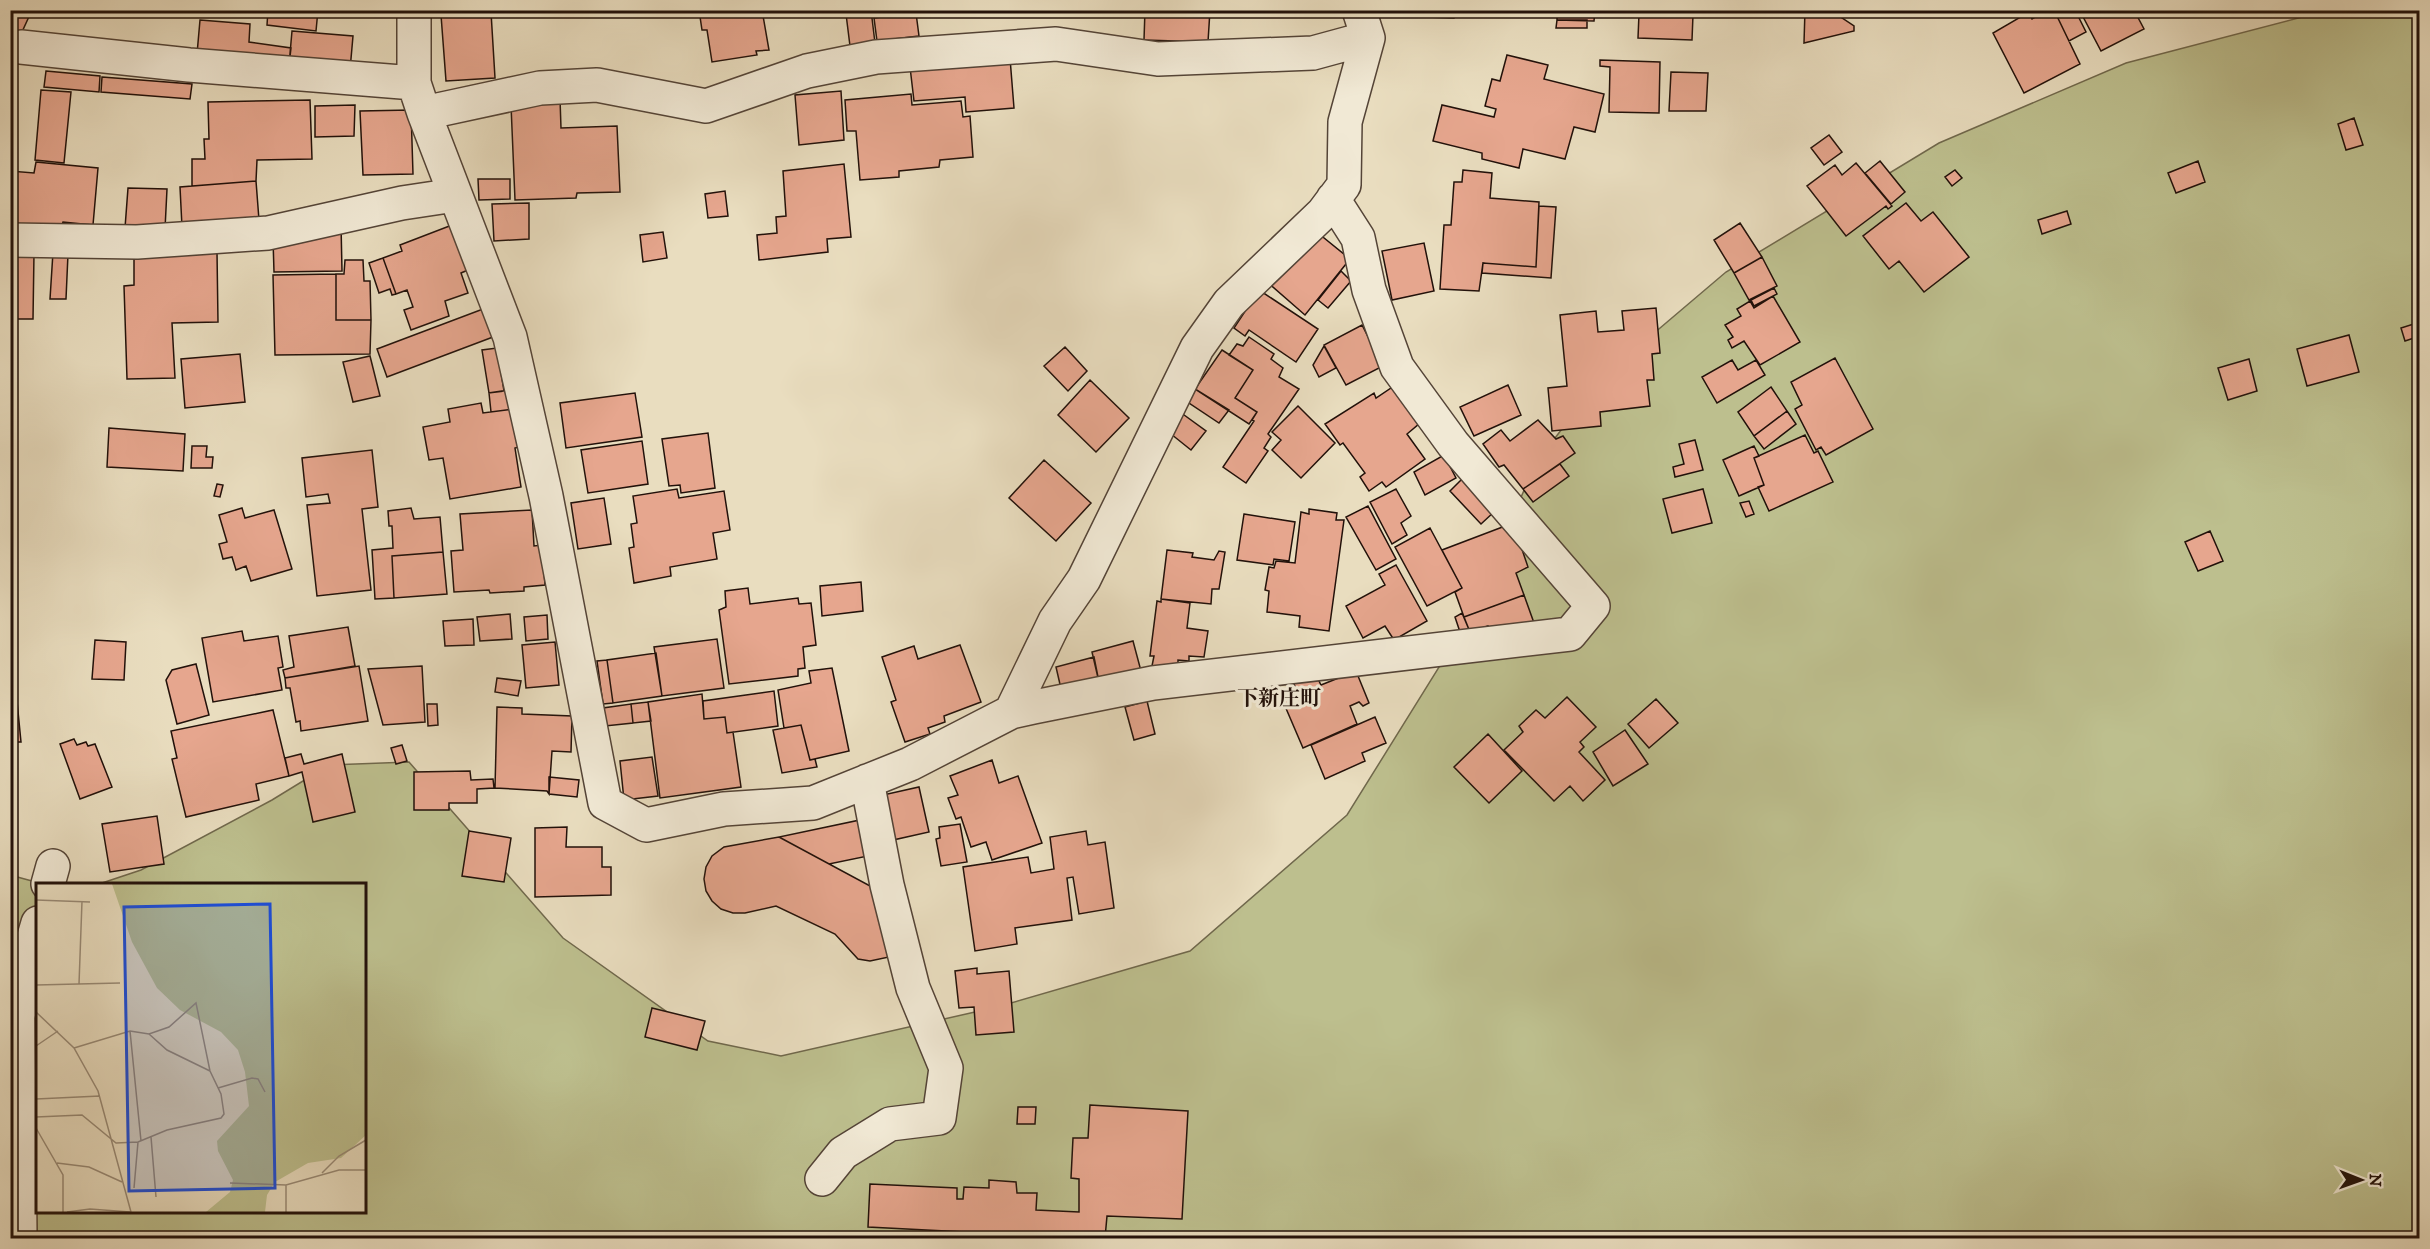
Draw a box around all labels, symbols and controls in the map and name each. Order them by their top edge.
district label: 下新庄町 [1237,686,1321,712]
inset map [36,883,366,1213]
north arrow [2331,1150,2391,1210]
text: N [2365,1174,2385,1187]

